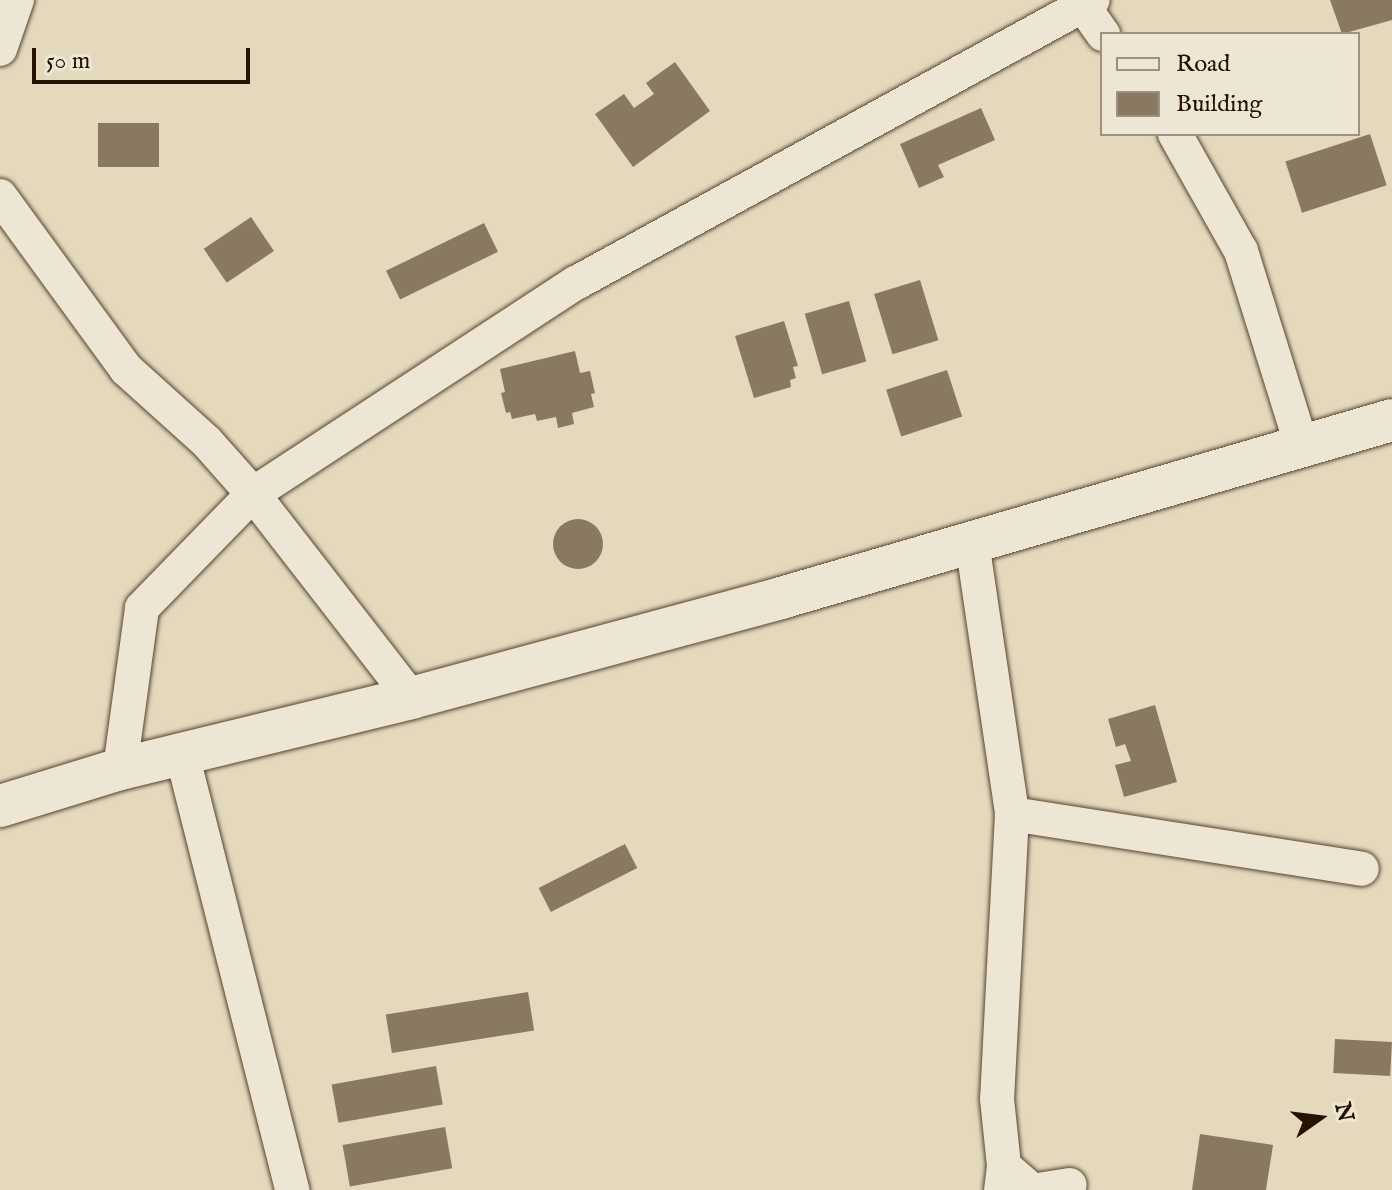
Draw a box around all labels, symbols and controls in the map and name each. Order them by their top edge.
scale bar [36,32,254,82]
legend [1100,32,1360,136]
text: 50 m [46,46,90,77]
text: Road [1176,49,1230,80]
text: Building [1176,89,1262,120]
north arrow [1280,1078,1360,1158]
text: N [1327,1100,1359,1125]

